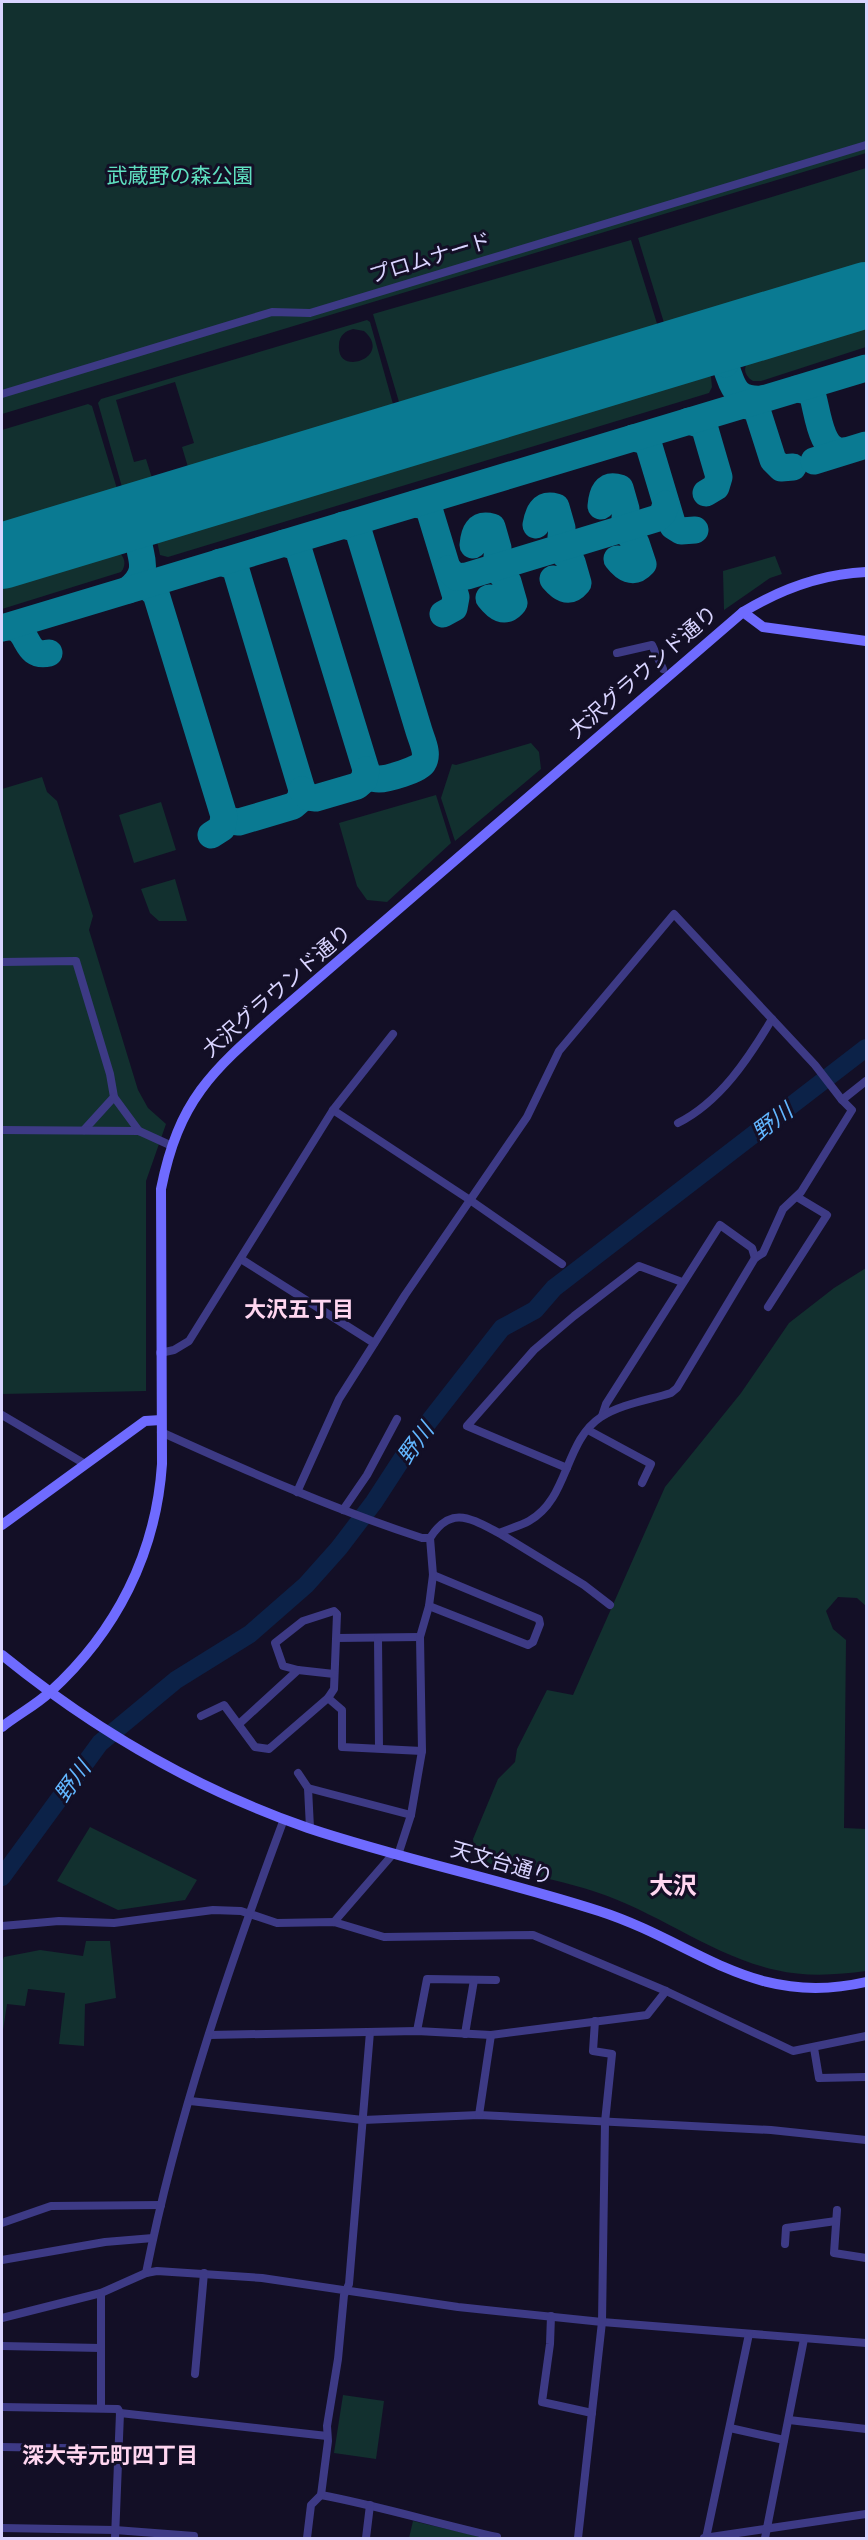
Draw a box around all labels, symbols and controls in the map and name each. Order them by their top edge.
park label: 武蔵野の森公園 [107,161,254,189]
street label: プロムナード [365,225,494,289]
street label: 大沢グラウンド通り [562,599,723,744]
street label: 大沢グラウンド通り [196,918,357,1063]
water label: 野川 [745,1095,800,1146]
district label: 大沢五丁目 [244,1294,354,1324]
water label: 野川 [390,1415,441,1470]
water label: 野川 [47,1753,98,1808]
street label: 天文台通り [448,1834,557,1890]
district label: 大沢 [649,1868,697,1901]
district label: 深大寺元町四丁目 [22,2440,198,2470]

